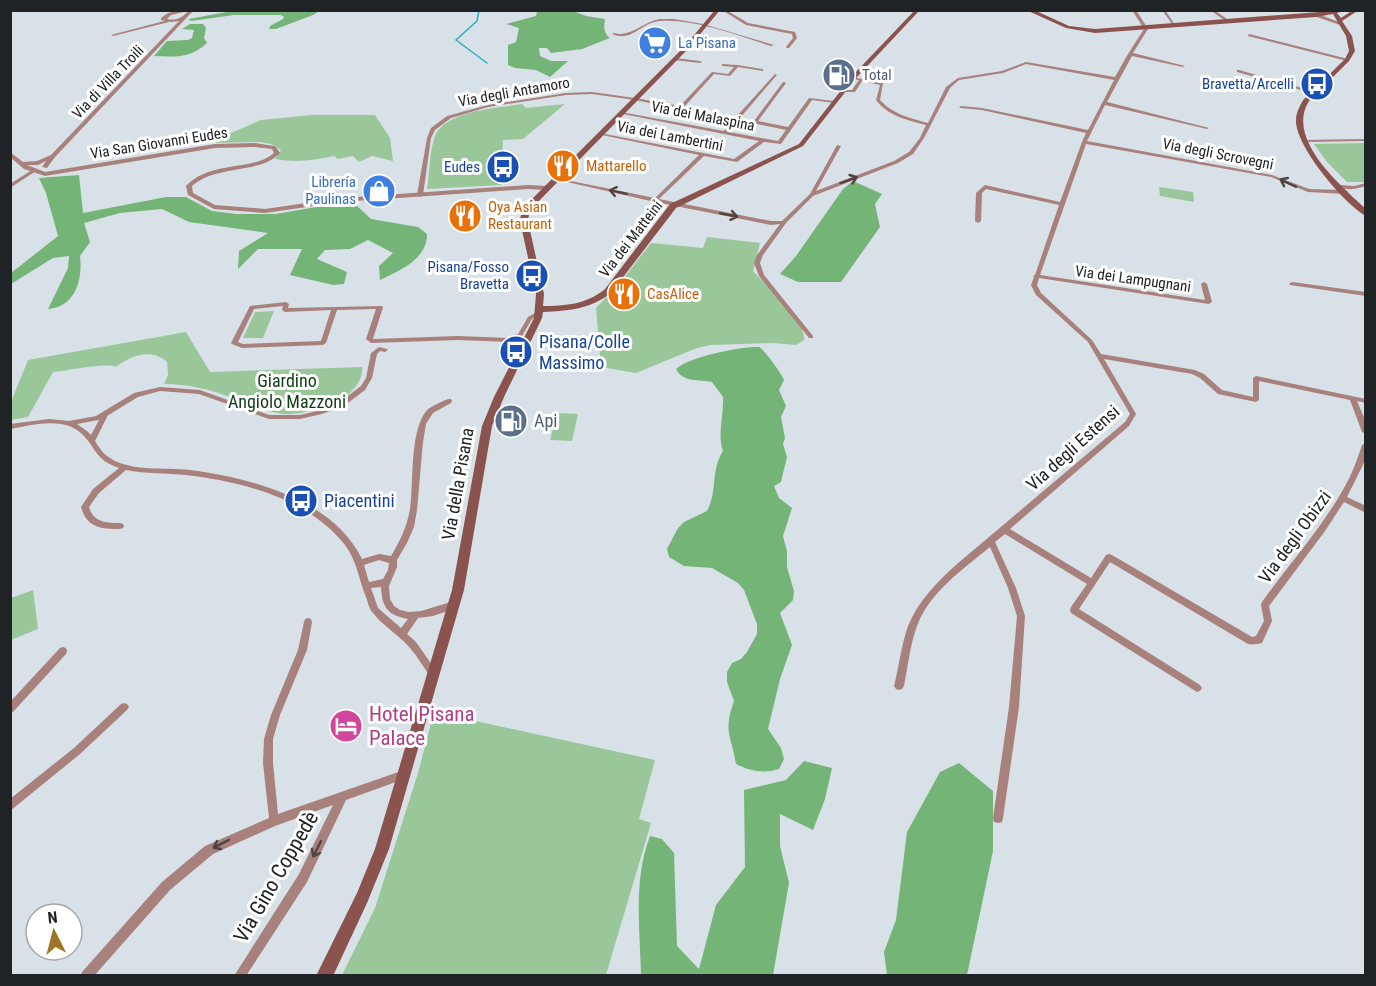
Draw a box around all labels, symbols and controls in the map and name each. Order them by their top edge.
supermarket icon: La Pisana [637,25,673,61]
place label: La Pisana [678,34,736,52]
street label: Via di Villa Troili [68,41,148,123]
fuel station icon: Total [821,57,857,93]
place label: Total [862,66,892,84]
bus stop icon: Bravetta/Arcelli [1299,66,1335,102]
street label: Via degli Antamoro [457,73,571,111]
place label: Bravetta/Arcelli [1202,75,1294,93]
street label: Via dei Malaspina [650,97,756,135]
street label: Via dei Lambertini [616,117,724,155]
street label: Via San Giovanni Eudes [89,123,229,163]
street label: Via degli Scrovegni [1161,134,1275,174]
restaurant icon: Mattarello [545,148,581,184]
bus stop icon: Eudes [485,149,521,185]
place label: Mattarello [586,157,646,175]
place label: Eudes [444,158,480,176]
place label: Librería Paulinas [305,173,356,208]
shop icon: Librería Paulinas [361,173,397,209]
one-way arrow [839,174,858,185]
one-way arrow [1280,176,1298,188]
one-way arrow [609,186,628,198]
street label: Via dei Matteini [595,197,667,281]
restaurant icon: Oya Asian Restaurant [447,198,483,234]
place label: Oya Asian Restaurant [488,198,552,233]
one-way arrow [719,210,739,221]
place label: Pisana/Fosso Bravetta [427,258,509,293]
bus stop icon: Pisana/Fosso Bravetta [514,258,550,294]
street label: Via dei Lampugnani [1074,262,1192,296]
restaurant icon: CasAlice [606,276,642,312]
place label: CasAlice [647,285,699,303]
place label: Pisana/Colle Massimo [539,331,630,373]
bus stop icon: Pisana/Colle Massimo [498,334,534,370]
park label: Giardino Angiolo Mazzoni [228,370,346,412]
street label: Via degli Estensi [1022,400,1123,495]
fuel station icon: Api [493,403,529,439]
place label: Api [534,410,557,431]
street label: Via della Pisana [437,426,478,542]
bus stop icon: Piacentini [283,483,319,519]
street label: Via degli Obizzi [1254,486,1335,587]
place label: Piacentini [324,490,395,511]
place label: Hotel Pisana Palace [369,702,475,750]
hotel icon: Hotel Pisana Palace [328,708,364,744]
street label: Via Gino Coppedè [229,807,323,947]
one-way arrow [212,839,230,851]
one-way arrow [311,839,323,857]
north arrow [24,902,84,962]
text: N [47,908,58,928]

